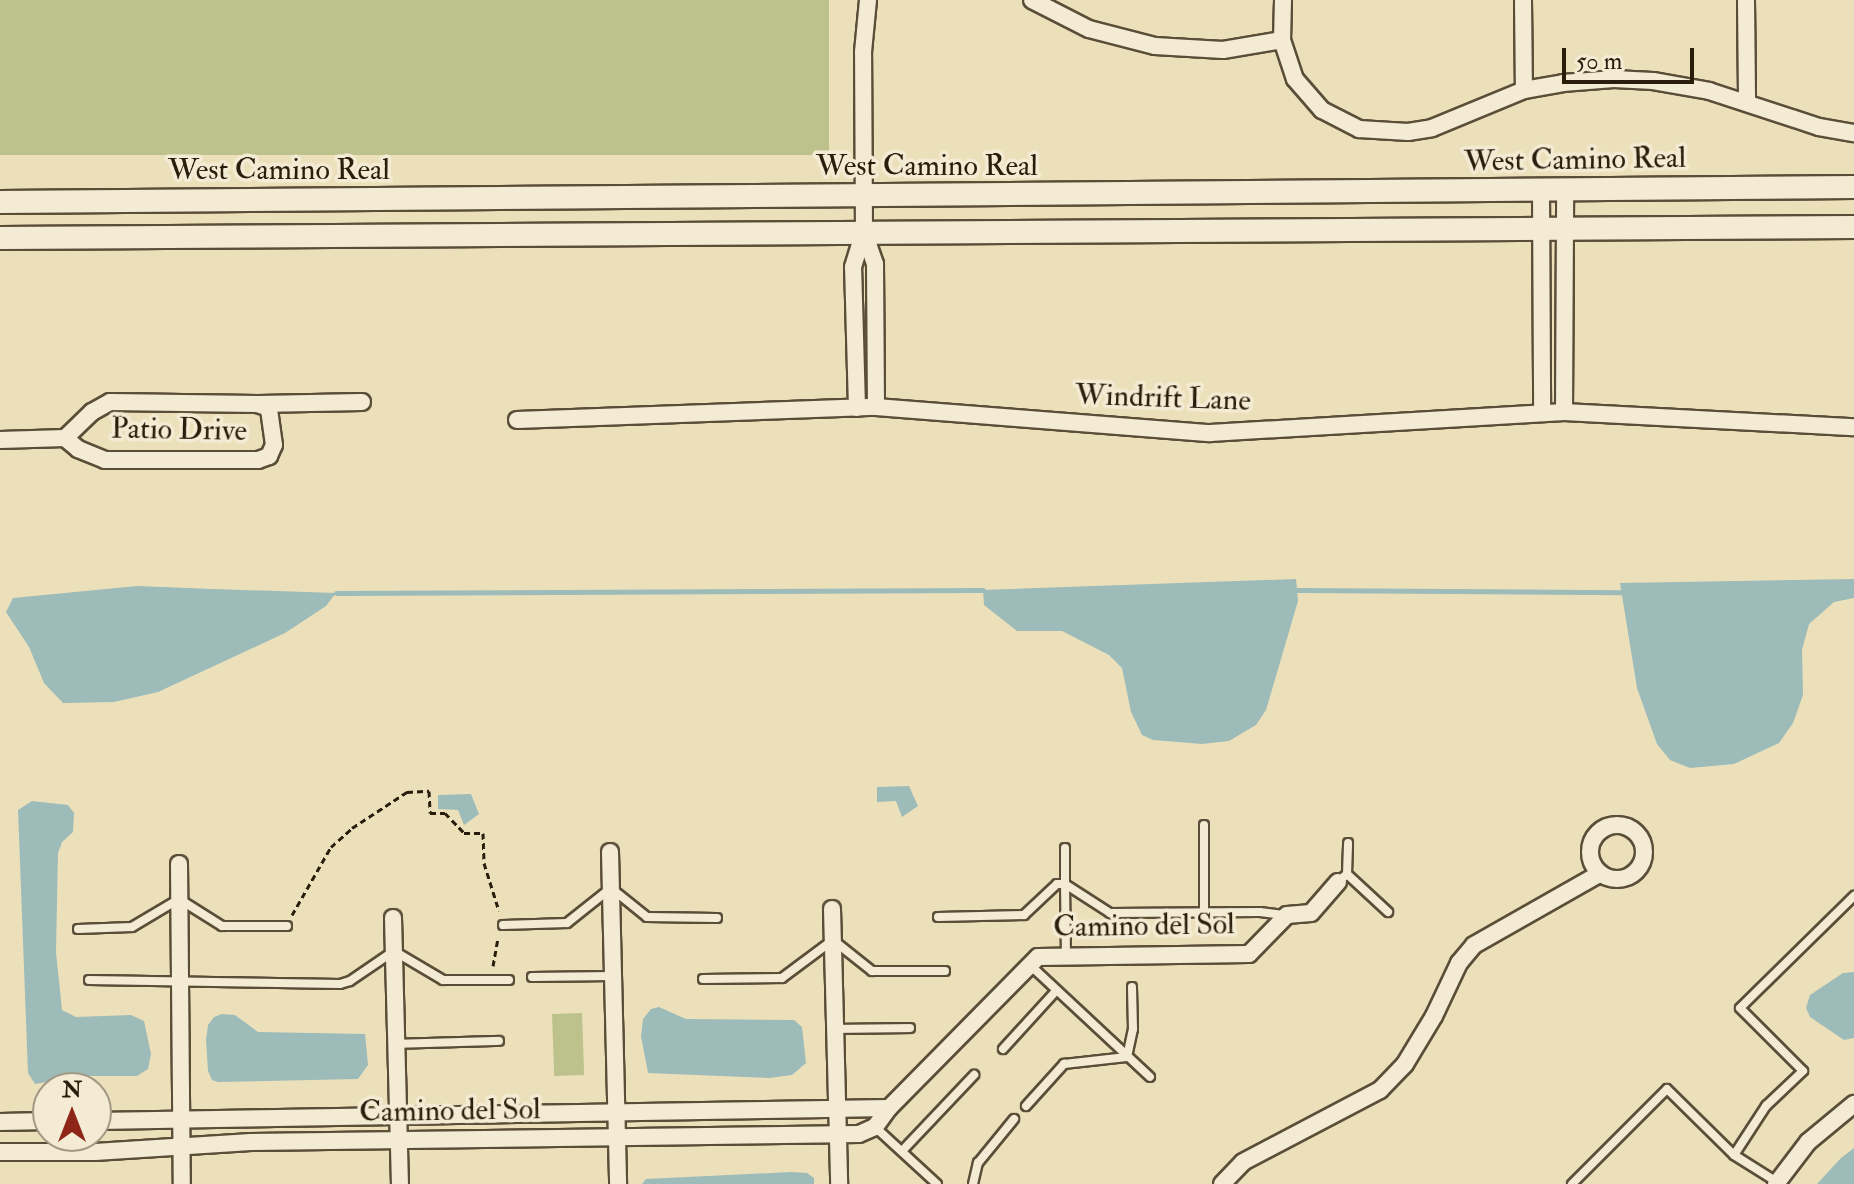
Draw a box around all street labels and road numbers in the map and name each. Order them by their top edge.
street label: West Camino Real [1464,140,1686,180]
street label: West Camino Real [816,148,1038,184]
street label: West Camino Real [168,152,390,188]
street label: Windrift Lane [1075,377,1251,419]
street label: Patio Drive [111,411,247,449]
street label: Camino del Sol [1053,906,1235,946]
street label: Camino del Sol [359,1091,541,1131]

